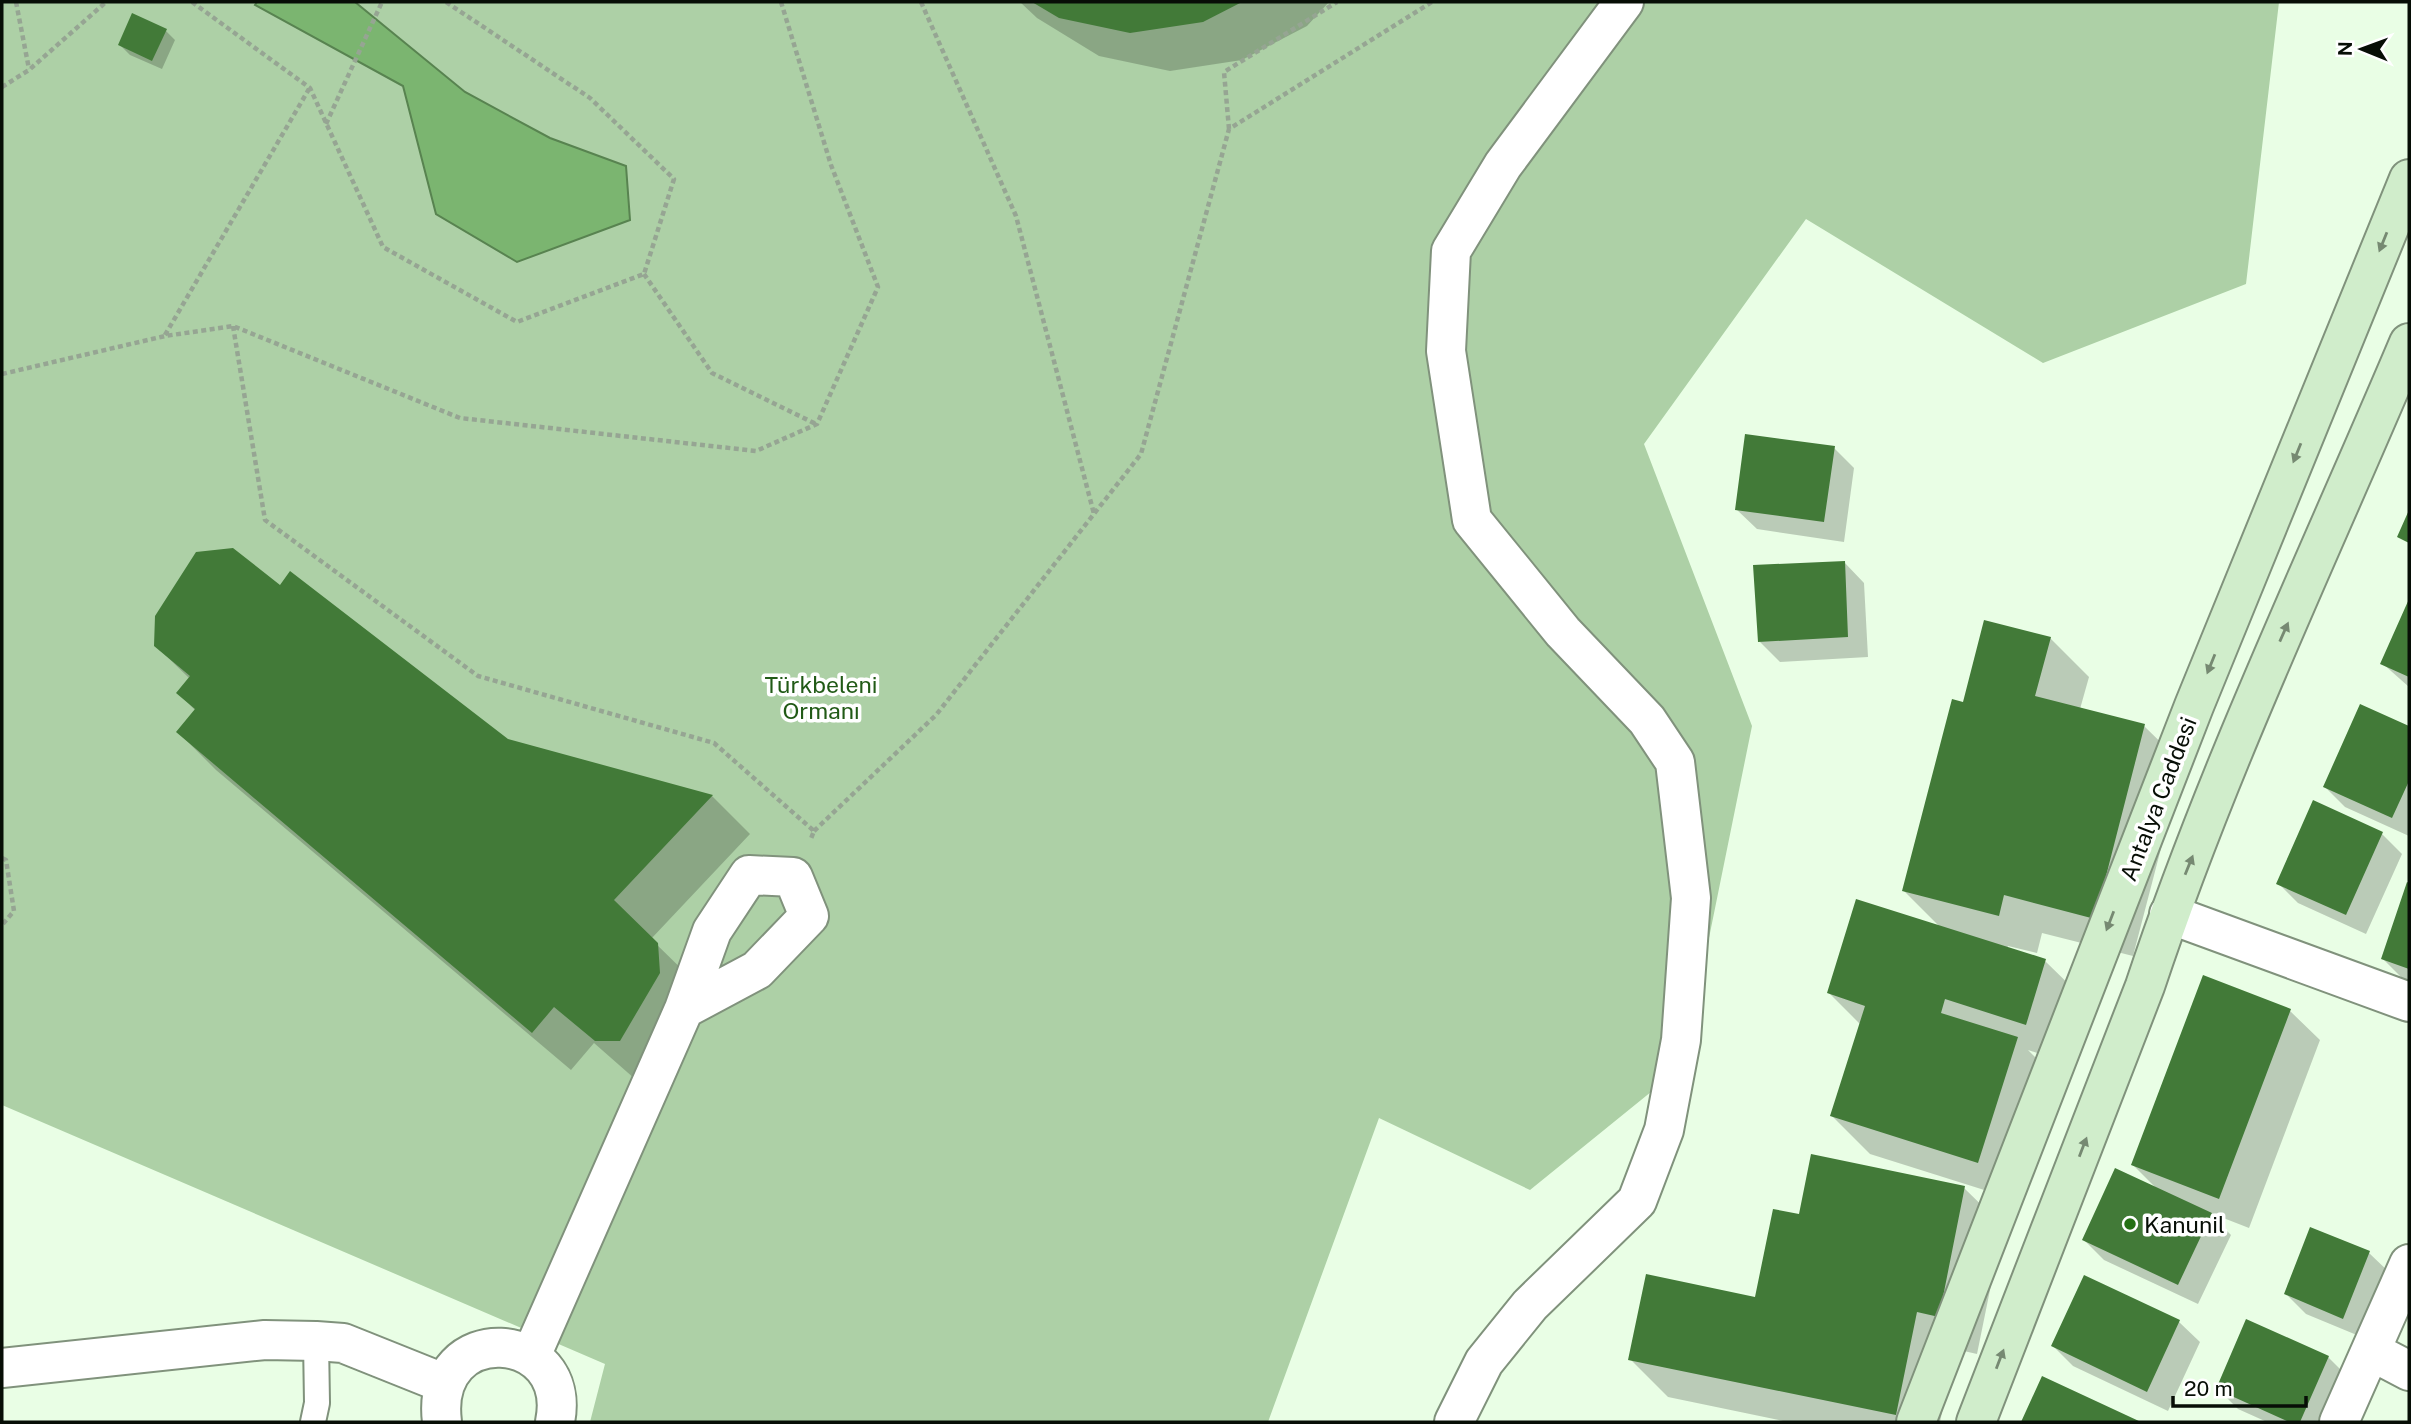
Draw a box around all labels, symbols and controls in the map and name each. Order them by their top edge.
north arrow [2327,14,2397,84]
text: N [2334,41,2356,56]
one-way arrow [2378,232,2389,253]
one-way arrow [2292,443,2303,464]
one-way arrow [2279,621,2290,642]
one-way arrow [2206,653,2217,674]
park label: Türkbeleni Ormanı [765,671,877,724]
street label: Antalya Caddesi [2114,713,2202,885]
one-way arrow [2183,854,2194,875]
one-way arrow [2105,911,2116,932]
one-way arrow [2077,1136,2088,1157]
place label: Kanunil [2144,1211,2225,1238]
marker: Kanunil [2122,1216,2138,1232]
one-way arrow [1995,1348,2006,1369]
scale bar [2173,1364,2306,1408]
text: 20 m [2184,1376,2233,1401]

